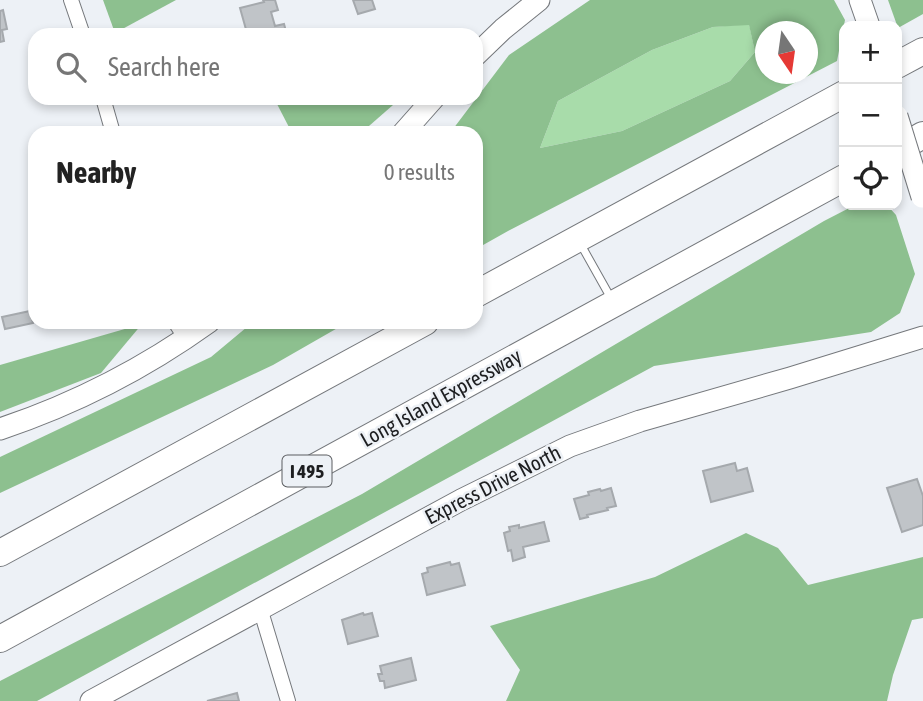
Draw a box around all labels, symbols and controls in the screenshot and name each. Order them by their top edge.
north arrow [755,21,818,84]
map controls [839,21,902,210]
button: + [839,21,902,84]
search box [28,28,483,105]
icon: search [52,48,90,86]
text: Search here [108,52,220,82]
button: − [839,84,902,147]
button: locate [839,147,902,210]
text: Nearby [56,155,136,189]
text: 0 results [384,159,455,185]
street label: Long Island Expressway [356,343,525,451]
street label: Express Drive North [421,440,564,529]
road number: I 495 [282,456,332,486]

